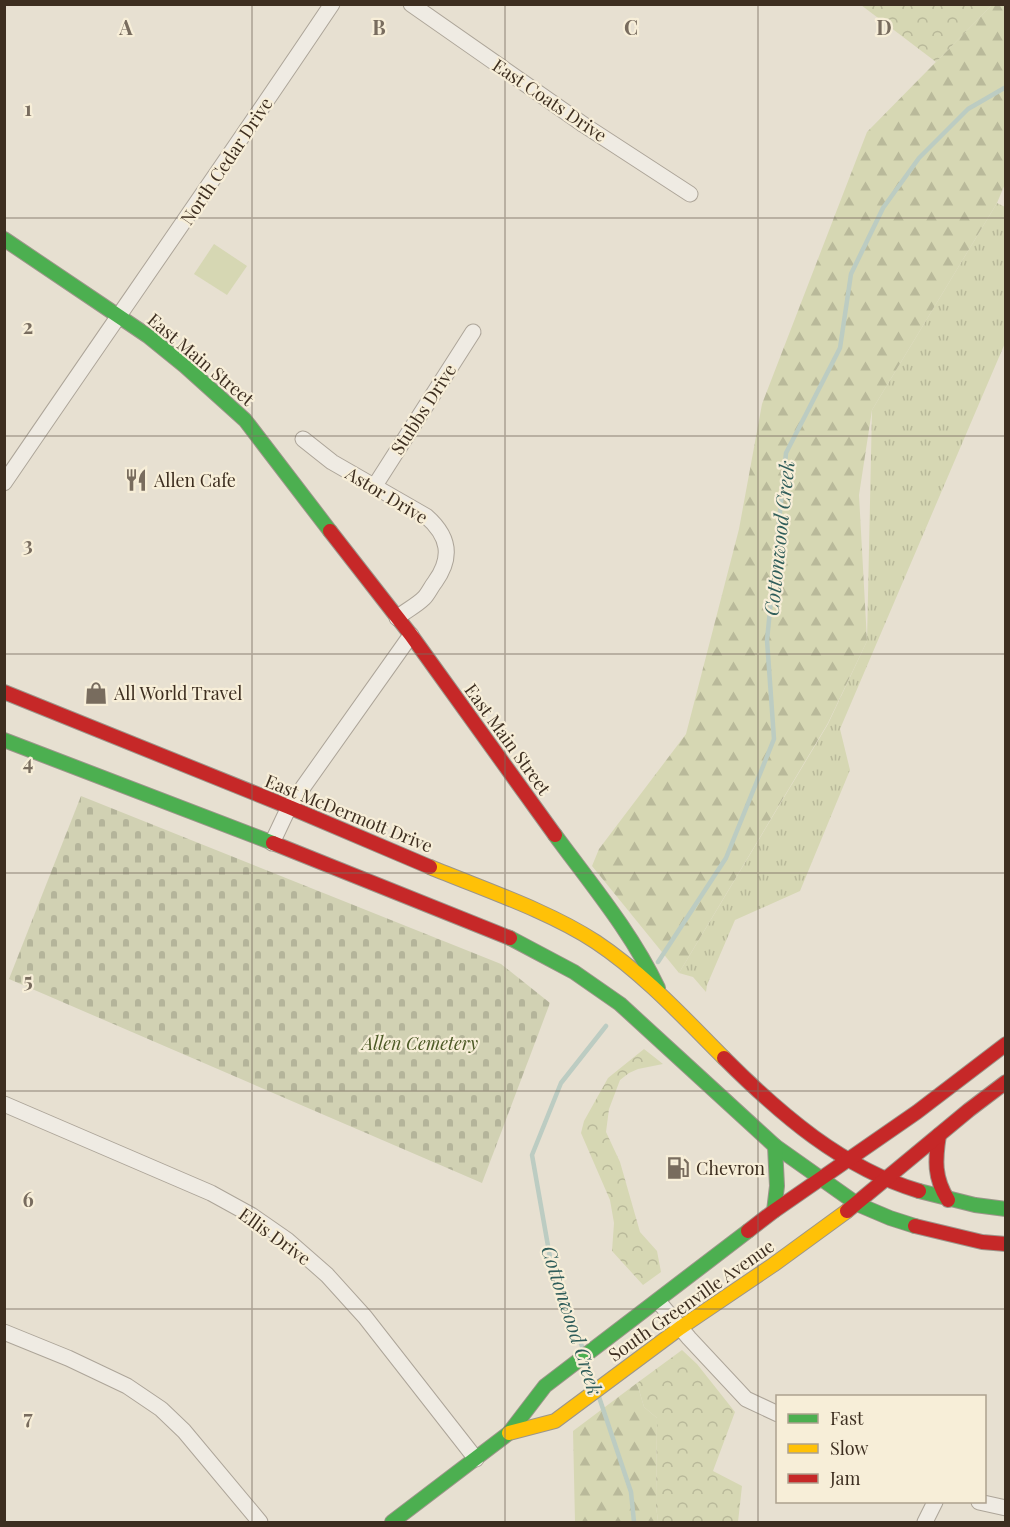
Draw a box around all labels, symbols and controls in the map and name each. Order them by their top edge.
text: A [118,13,133,40]
text: B [372,13,386,40]
text: C [624,13,638,40]
text: D [876,13,892,40]
street label: East Coats Drive [488,53,612,147]
street label: North Cedar Drive [174,93,278,229]
text: 1 [24,94,32,121]
street label: East Main Street [143,307,260,411]
text: 2 [23,312,33,339]
street label: Stubbs Drive [385,359,461,459]
water label: Cottonwood Creek [756,459,800,617]
street label: Astor Drive [341,461,433,529]
restaurant icon: Allen Cafe [123,467,149,493]
place label: Allen Cafe [153,468,236,492]
text: 3 [23,530,33,557]
street label: East Main Street [460,679,557,800]
shop icon: All World Travel [83,680,109,706]
place label: All World Travel [113,681,243,705]
text: 4 [23,748,33,775]
street label: East McDermott Drive [262,768,436,858]
text: 5 [23,966,33,993]
park label: Allen Cemetery [360,1031,478,1055]
fuel station icon: Chevron [665,1155,691,1181]
place label: Chevron [696,1156,765,1180]
text: 6 [22,1185,34,1212]
street label: Ellis Drive [234,1202,316,1270]
street label: South Greenville Avenue [603,1234,779,1366]
water label: Cottonwood Creek [536,1242,610,1398]
legend [776,1395,986,1503]
text: 7 [23,1403,33,1430]
text: Fast [830,1406,864,1430]
text: Slow [830,1436,868,1460]
text: Jam [829,1466,860,1490]

